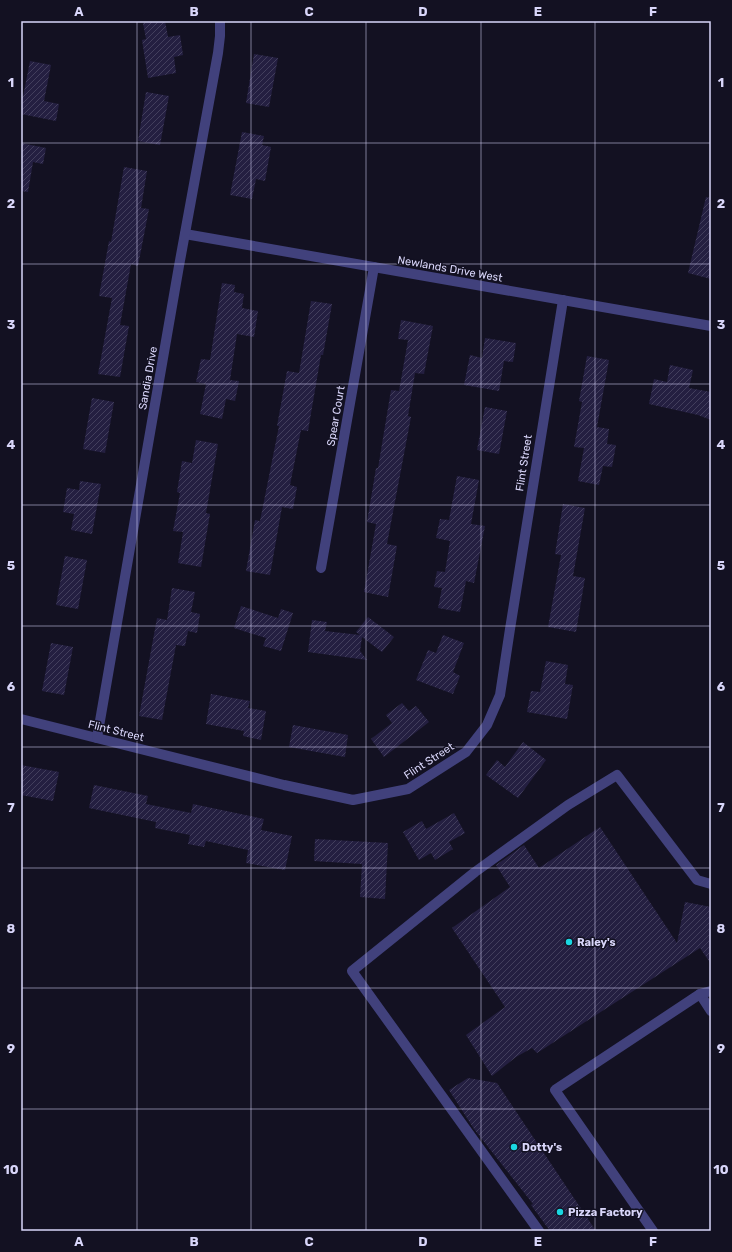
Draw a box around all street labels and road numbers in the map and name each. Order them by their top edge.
street label: Newlands Drive West [396,253,504,285]
street label: Sandia Drive [136,345,160,411]
street label: Spear Court [324,384,348,447]
street label: Flint Street [513,433,535,492]
street label: Flint Street [87,718,146,744]
street label: Flint Street [401,740,457,782]

